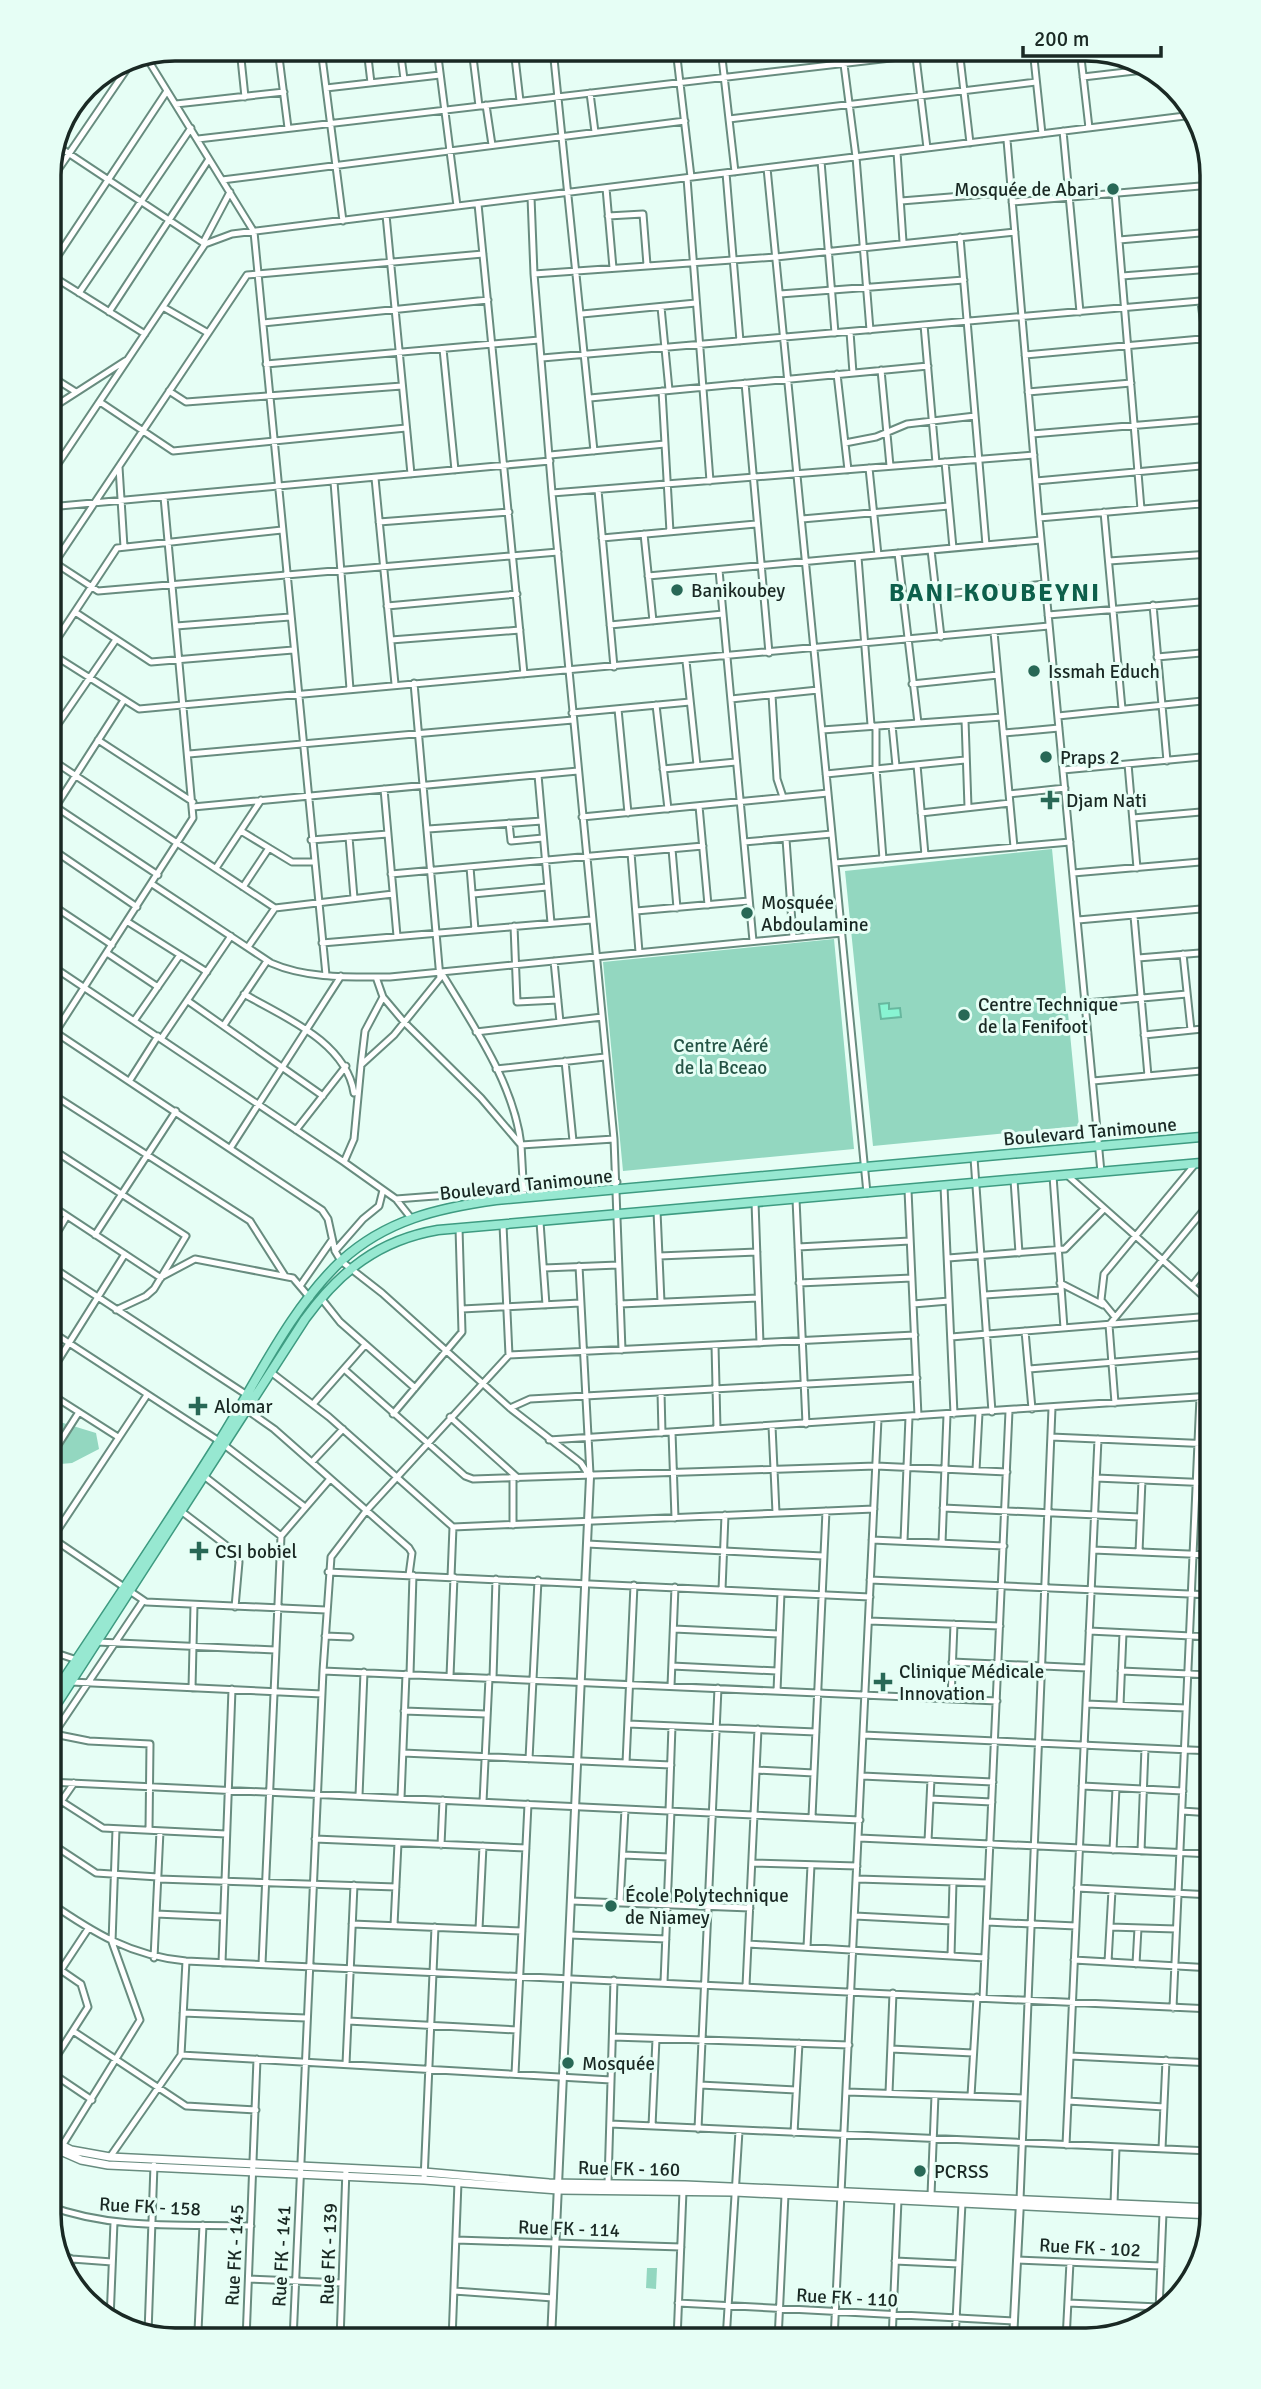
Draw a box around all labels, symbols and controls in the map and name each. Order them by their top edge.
scale bar [1023,14,1161,58]
text: 200 m [1034,26,1089,52]
place label: Mosquée de Abari [954,178,1099,202]
marker: Mosquée de Abari [1105,181,1121,197]
district label: BANI KOUBEYNI [889,577,1101,609]
place label: Banikoubey [691,579,785,603]
marker: Banikoubey [669,582,685,598]
place label: Issmah Educh [1048,660,1160,684]
marker: Issmah Educh [1026,663,1042,679]
place label: Praps 2 [1060,746,1120,770]
marker: Praps 2 [1038,749,1054,765]
place label: Djam Nati [1066,789,1147,813]
marker: Djam Nati [1040,790,1060,810]
place label: Mosquée Abdoulamine [761,891,868,937]
marker: Mosquée Abdoulamine [739,905,755,921]
place label: Centre Technique de la Fenifoot [978,993,1118,1039]
marker: Centre Technique de la Fenifoot [956,1007,972,1023]
park label: Centre Aéré de la Bceao [673,1034,769,1080]
street label: Boulevard Tanimoune [1002,1112,1178,1152]
street label: Boulevard Tanimoune [438,1164,614,1206]
place label: Alomar [214,1395,272,1419]
marker: Alomar [188,1396,208,1416]
place label: CSI bobiel [215,1540,297,1564]
marker: CSI bobiel [189,1541,209,1561]
place label: Clinique Médicale Innovation [899,1660,1044,1706]
marker: Clinique Médicale Innovation [873,1672,893,1692]
place label: École Polytechnique de Niamey [625,1884,789,1930]
marker: École Polytechnique de Niamey [603,1898,619,1914]
place label: Mosquée [582,2052,655,2076]
marker: Mosquée [560,2055,576,2071]
street label: Rue FK - 160 [578,2156,680,2182]
place label: PCRSS [934,2160,989,2184]
marker: PCRSS [912,2163,928,2179]
street label: Rue FK - 158 [98,2192,202,2222]
street label: Rue FK - 145 [220,2203,250,2307]
street label: Rue FK - 139 [315,2203,343,2305]
street label: Rue FK - 141 [267,2204,297,2308]
street label: Rue FK - 114 [518,2215,620,2243]
street label: Rue FK - 102 [1038,2233,1142,2263]
street label: Rue FK - 110 [795,2283,899,2313]

